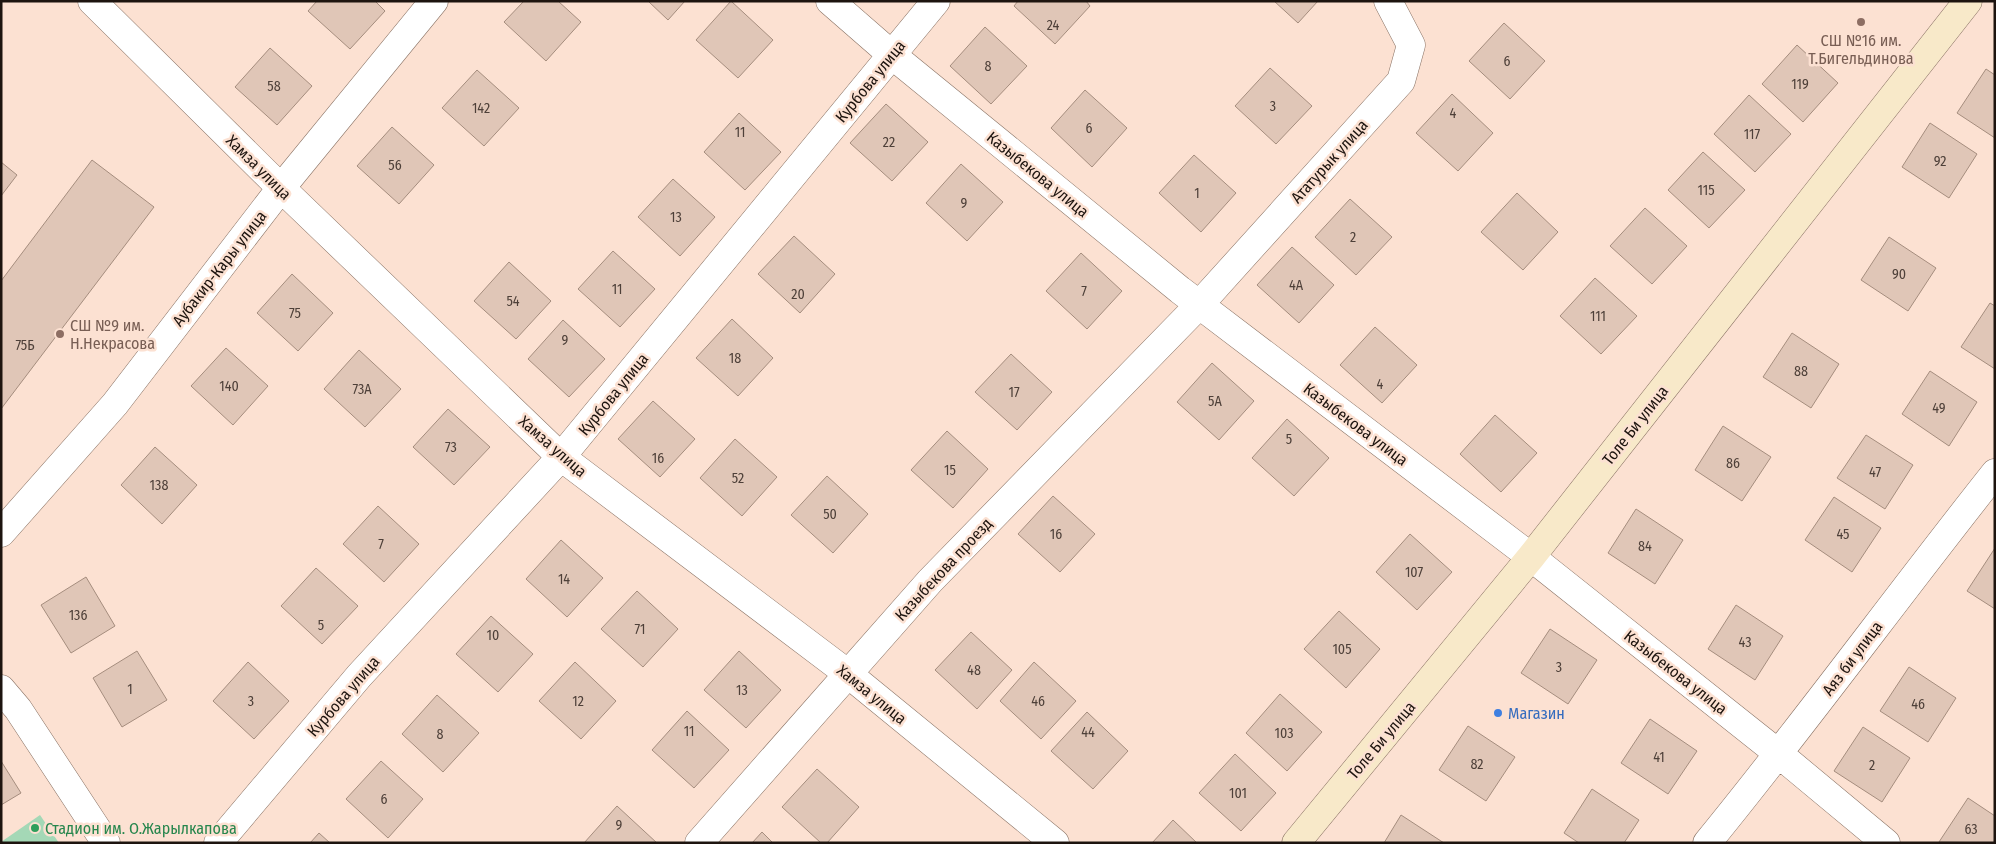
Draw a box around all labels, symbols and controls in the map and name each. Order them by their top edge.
marker: СШ №16 им. Т.Бигельдинова [1855,16,1867,28]
house number: 24 [1047,17,1060,34]
place label: СШ №16 им. Т.Бигельдинова [1808,31,1914,68]
street label: Курбова улица [831,36,909,126]
house number: 6 [1504,53,1511,70]
house number: 8 [985,58,992,75]
house number: 119 [1791,76,1809,93]
house number: 58 [267,78,281,95]
house number: 3 [1270,98,1276,115]
house number: 142 [472,100,490,117]
house number: 4 [1450,105,1457,122]
street label: Ататурык улица [1287,116,1372,207]
house number: 6 [1086,120,1093,137]
house number: 11 [735,124,745,141]
house number: 117 [1744,126,1761,143]
street label: Казыбекова улица [983,127,1093,221]
street label: Хамза улица [222,131,295,204]
house number: 22 [883,134,895,151]
house number: 92 [1934,153,1946,170]
house number: 56 [388,157,402,174]
house number: 115 [1697,182,1715,199]
house number: 1 [1194,185,1200,202]
house number: 9 [961,195,968,212]
street label: Аубакир-Кары улица [168,207,270,330]
house number: 13 [670,209,682,226]
house number: 2 [1350,229,1356,246]
house number: 90 [1892,266,1906,283]
house number: 4А [1289,277,1304,294]
house number: 11 [612,281,622,298]
house number: 7 [1081,283,1087,300]
house number: 20 [791,286,805,303]
house number: 54 [506,293,520,310]
house number: 75 [289,305,301,322]
house number: 111 [1590,308,1606,325]
place label: СШ №9 им. Н.Некрасова [70,316,155,353]
marker: СШ №9 им. Н.Некрасова [54,328,66,340]
house number: 9 [562,332,569,349]
house number: 75Б [15,337,35,354]
street label: Курбова улица [574,349,652,439]
house number: 18 [729,350,741,367]
house number: 88 [1794,363,1808,380]
house number: 4 [1377,376,1384,393]
house number: 140 [219,378,239,395]
street label: Казыбекова улица [1300,379,1412,470]
house number: 73А [352,381,372,398]
street label: Толе Би улица [1599,382,1672,469]
house number: 17 [1008,384,1020,401]
house number: 5А [1208,393,1223,410]
house number: 49 [1932,400,1946,417]
street label: Хамза улица [515,412,591,481]
house number: 5 [1286,431,1292,448]
house number: 73 [445,439,457,456]
house number: 16 [652,450,664,467]
house number: 86 [1726,455,1740,472]
house number: 15 [944,462,956,479]
house number: 47 [1869,464,1881,481]
house number: 52 [732,470,744,487]
house number: 138 [150,477,168,494]
house number: 50 [823,506,837,523]
street label: Казыбекова проезд [891,514,996,625]
house number: 16 [1050,526,1062,543]
house number: 45 [1836,526,1850,543]
house number: 7 [378,536,384,553]
house number: 84 [1638,538,1652,555]
house number: 107 [1405,564,1423,581]
house number: 14 [558,571,570,588]
house number: 136 [69,607,87,624]
house number: 5 [318,617,324,634]
street label: Аяз би улица [1818,617,1887,699]
house number: 71 [635,621,645,638]
street label: Казыбекова улица [1620,626,1731,719]
house number: 10 [487,627,499,644]
house number: 43 [1739,634,1751,651]
house number: 105 [1332,641,1352,658]
street label: Курбова улица [303,652,384,740]
house number: 3 [1556,659,1562,676]
street label: Хамза улица [833,661,910,728]
house number: 48 [967,662,981,679]
house number: 1 [127,681,133,698]
house number: 13 [736,682,748,699]
house number: 3 [248,693,254,710]
house number: 12 [572,693,584,710]
house number: 46 [1031,693,1045,710]
house number: 46 [1911,696,1925,713]
street label: Толе Би улица [1343,698,1419,783]
place label: Магазин [1508,704,1565,723]
marker: Магазин [1492,707,1504,719]
house number: 11 [684,723,694,740]
house number: 44 [1081,724,1095,741]
house number: 103 [1275,725,1293,742]
house number: 8 [437,726,444,743]
house number: 41 [1653,749,1665,766]
house number: 82 [1470,756,1484,773]
house number: 2 [1869,757,1875,774]
house number: 101 [1229,785,1247,802]
house number: 6 [381,791,388,808]
house number: 9 [616,817,623,834]
place label: Стадион им. О.Жарылкапова [45,819,237,838]
house number: 63 [1964,821,1978,838]
marker: Стадион им. О.Жарылкапова [29,822,41,834]

